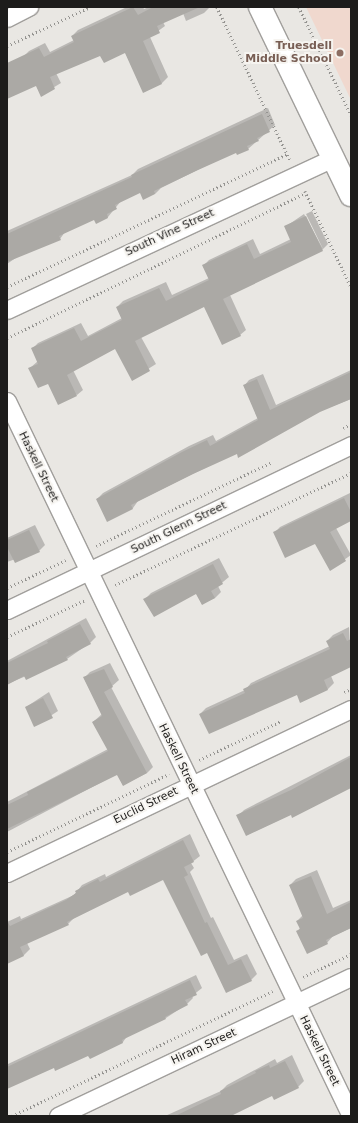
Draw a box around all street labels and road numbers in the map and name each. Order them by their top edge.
street label: South Vine Street [123,207,217,259]
street label: Haskell Street [15,430,61,504]
street label: South Glenn Street [129,499,229,557]
street label: Haskell Street [155,722,201,796]
street label: Euclid Street [112,785,180,827]
street label: Haskell Street [296,1014,342,1088]
street label: Hiram Street [169,1026,239,1068]

